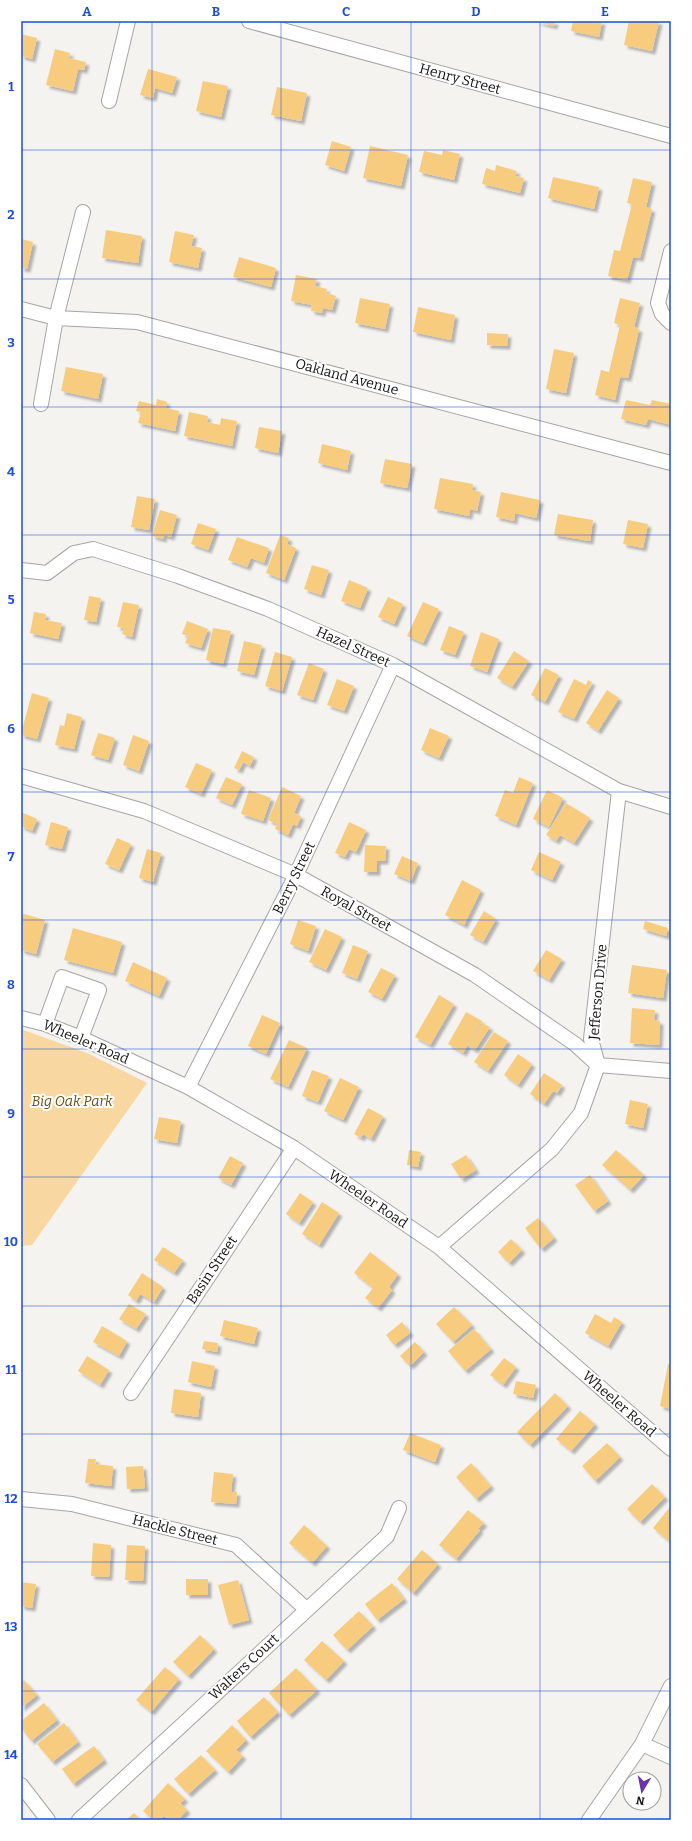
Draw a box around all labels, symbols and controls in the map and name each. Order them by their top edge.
text: A [82,4,92,19]
text: B [212,4,220,19]
text: C [342,4,350,19]
text: D [471,4,481,19]
text: E [601,4,609,19]
street label: Henry Street [417,60,503,98]
text: 1 [8,79,14,94]
text: 2 [7,207,15,222]
text: 3 [7,335,15,350]
street label: Oakland Avenue [294,355,400,399]
text: 4 [7,464,15,479]
text: 5 [7,592,15,607]
street label: Hazel Street [313,623,393,671]
text: 6 [7,721,15,736]
street label: Berry Street [269,839,319,917]
text: 7 [8,849,15,864]
street label: Royal Street [318,883,394,935]
street label: Jefferson Drive [585,943,611,1042]
text: 8 [7,977,15,992]
street label: Wheeler Road [40,1016,132,1068]
park label: Big Oak Park [31,1093,113,1110]
text: 9 [7,1106,15,1121]
street label: Wheeler Road [325,1166,411,1232]
street label: Basin Street [183,1233,241,1307]
text: 10 [4,1234,18,1249]
text: 11 [5,1362,17,1377]
street label: Wheeler Road [579,1367,659,1441]
text: 12 [5,1491,17,1506]
street label: Hackle Street [131,1511,219,1549]
text: 13 [4,1619,18,1634]
street label: Walters Court [205,1630,283,1704]
text: 14 [4,1747,18,1762]
north arrow [622,1771,662,1811]
text: N [635,1793,646,1807]

